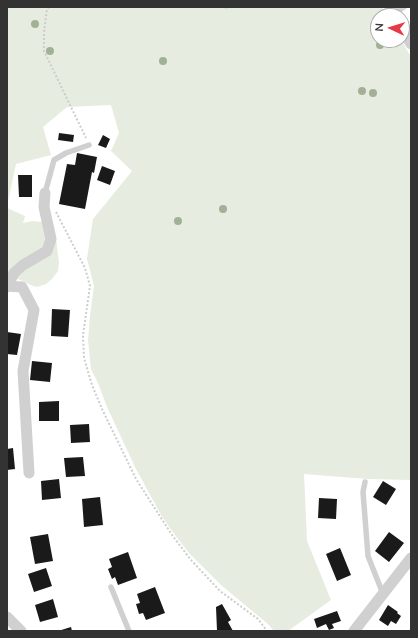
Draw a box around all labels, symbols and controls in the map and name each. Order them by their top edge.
north arrow [370,8,410,48]
text: N [372,23,386,32]

